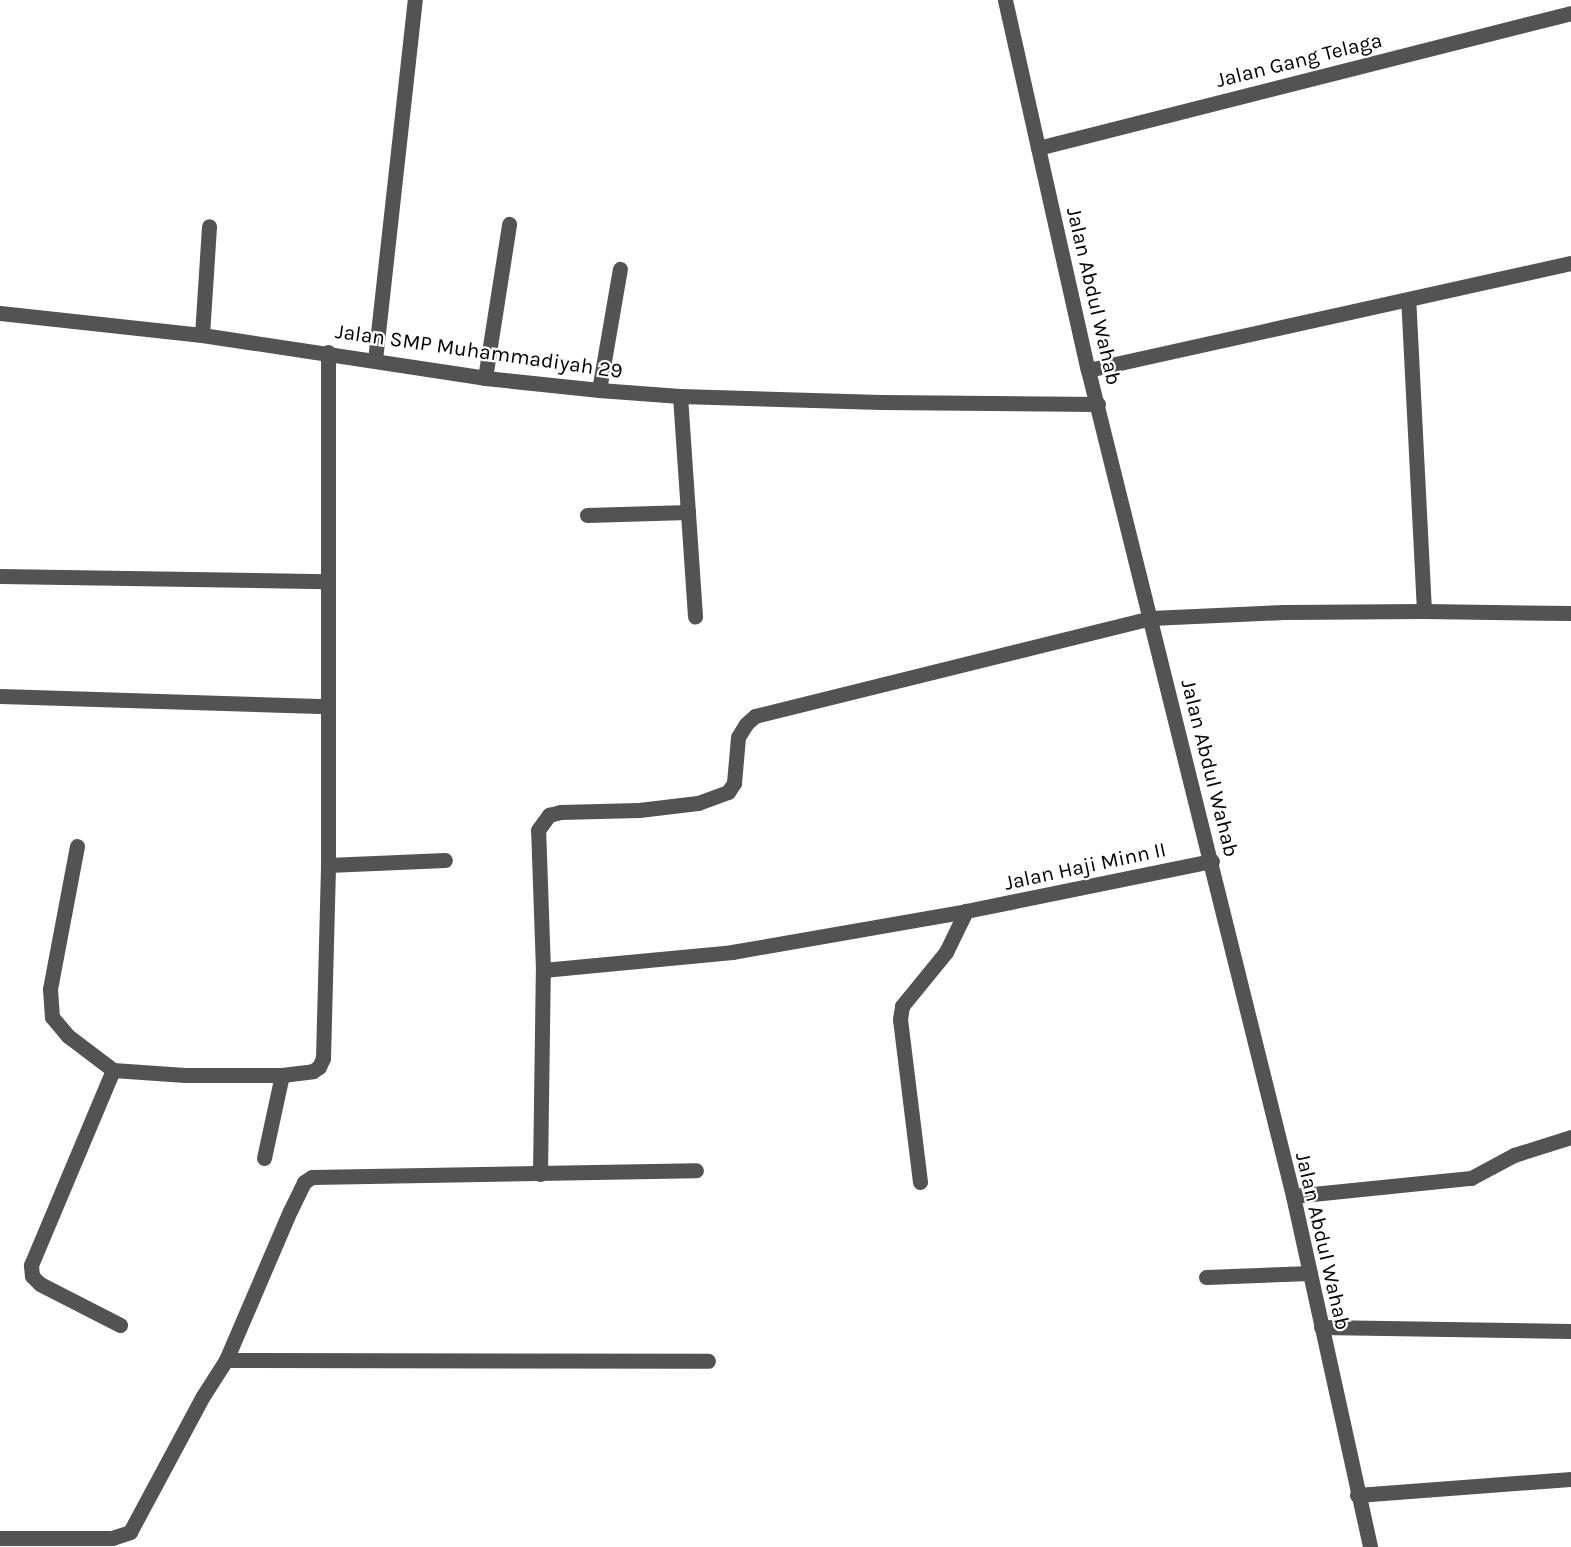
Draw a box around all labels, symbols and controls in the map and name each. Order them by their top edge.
street label: Jalan Gang Telaga [1213,27,1385,93]
street label: Jalan Abdul Wahab [1061,204,1127,388]
street label: Jalan SMP Muhammadiyah 29 [334,318,624,384]
street label: Jalan Abdul Wahab [1176,677,1244,859]
street label: Jalan Haji Minn II [1002,837,1168,895]
street label: Jalan Abdul Wahab [1290,1149,1356,1333]

